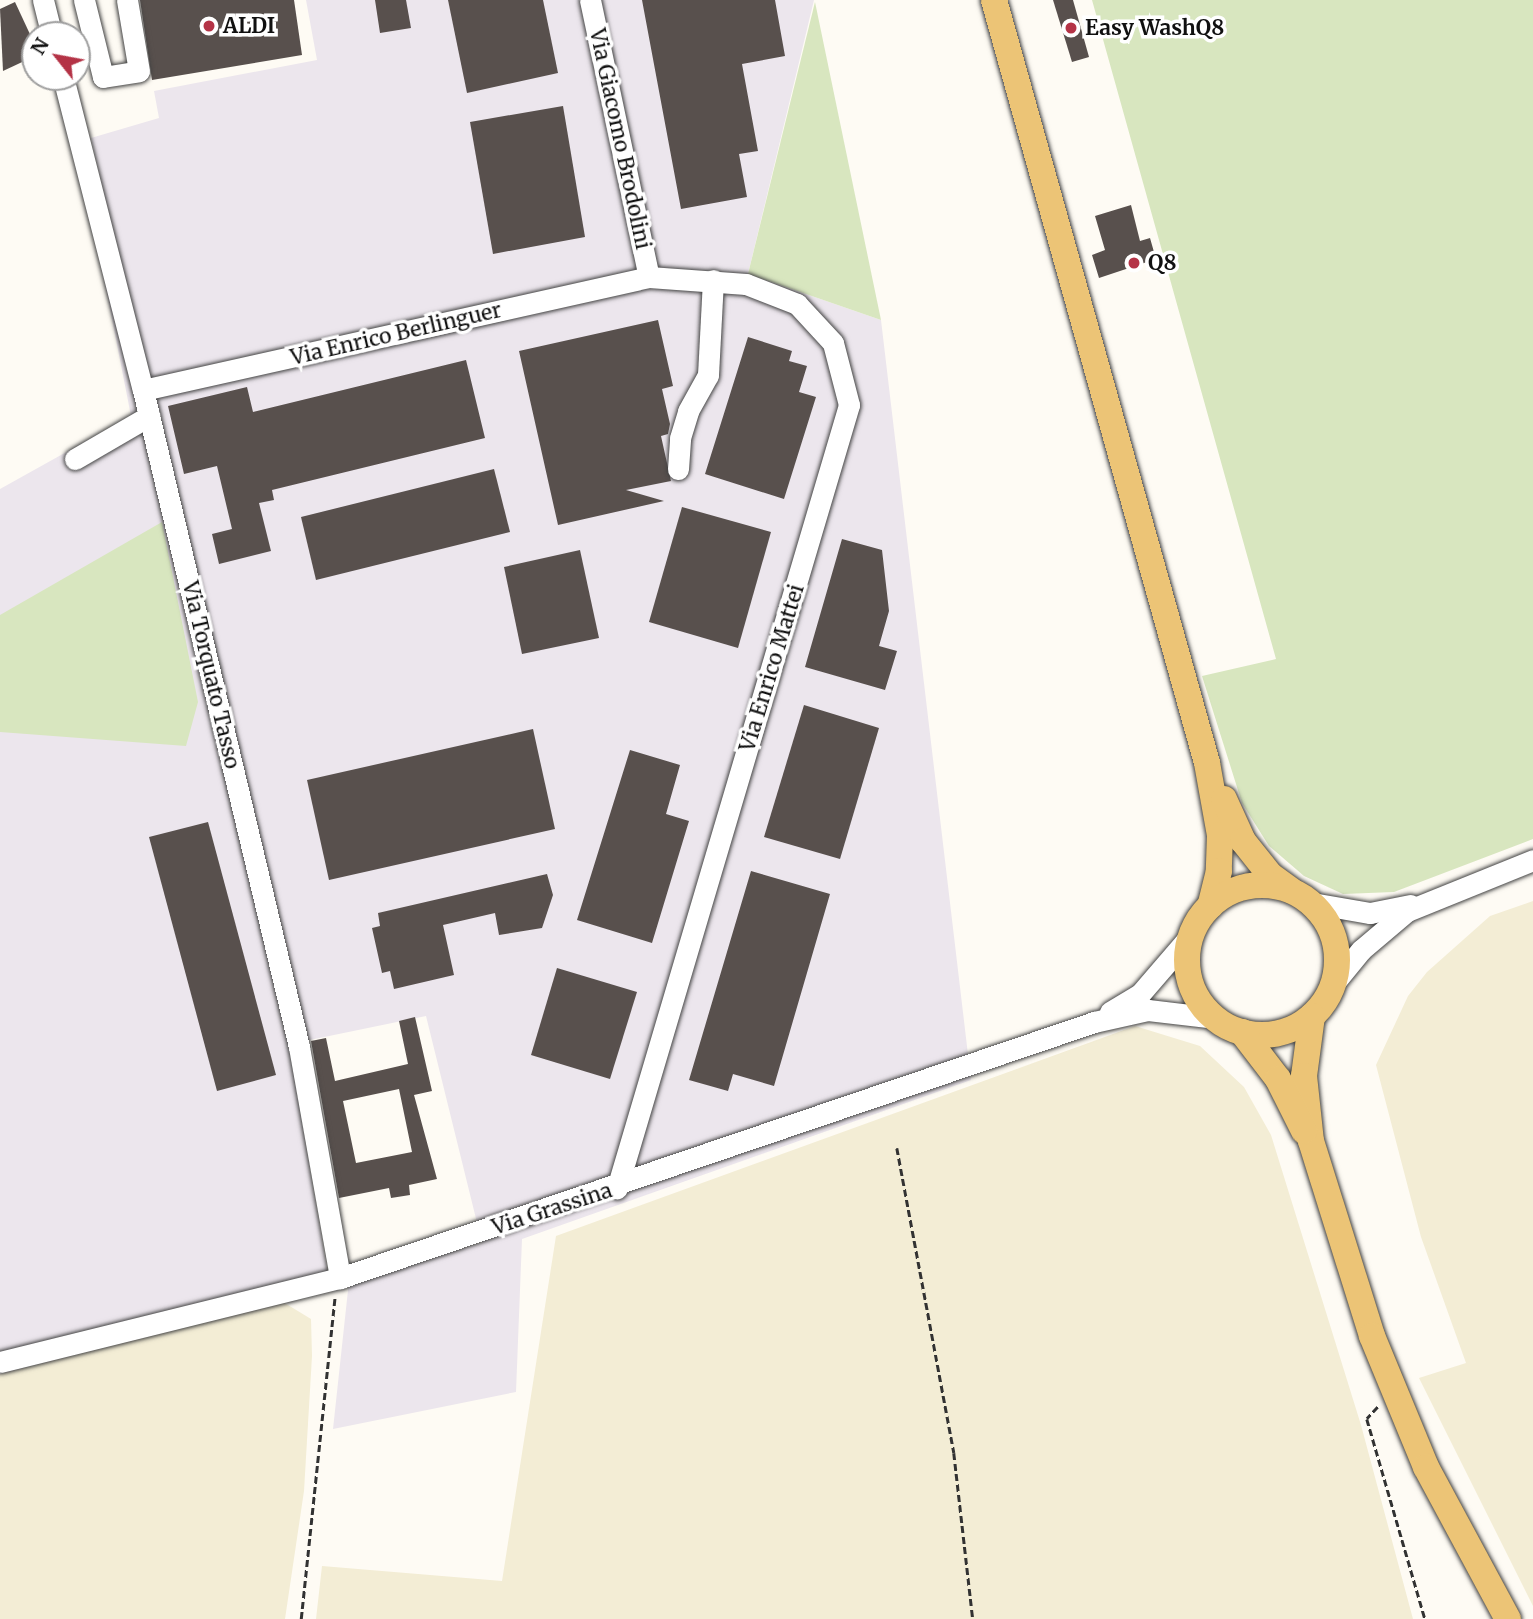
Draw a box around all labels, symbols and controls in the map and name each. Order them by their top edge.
place label: ALDI [223,13,275,39]
place label: Easy WashQ8 [1085,15,1224,41]
marker: ALDI [201,18,217,34]
marker: Easy WashQ8 [1063,20,1079,36]
north arrow [21,21,91,91]
street label: Via Giacomo Brodolini [584,26,656,252]
text: N [26,34,54,59]
place label: Q8 [1148,250,1176,276]
marker: Q8 [1126,255,1142,271]
street label: Via Enrico Berlinguer [288,297,504,371]
street label: Via Torquato Tasso [177,579,245,771]
street label: Via Enrico Mattei [735,581,809,755]
street label: Via Grassina [489,1178,615,1240]

